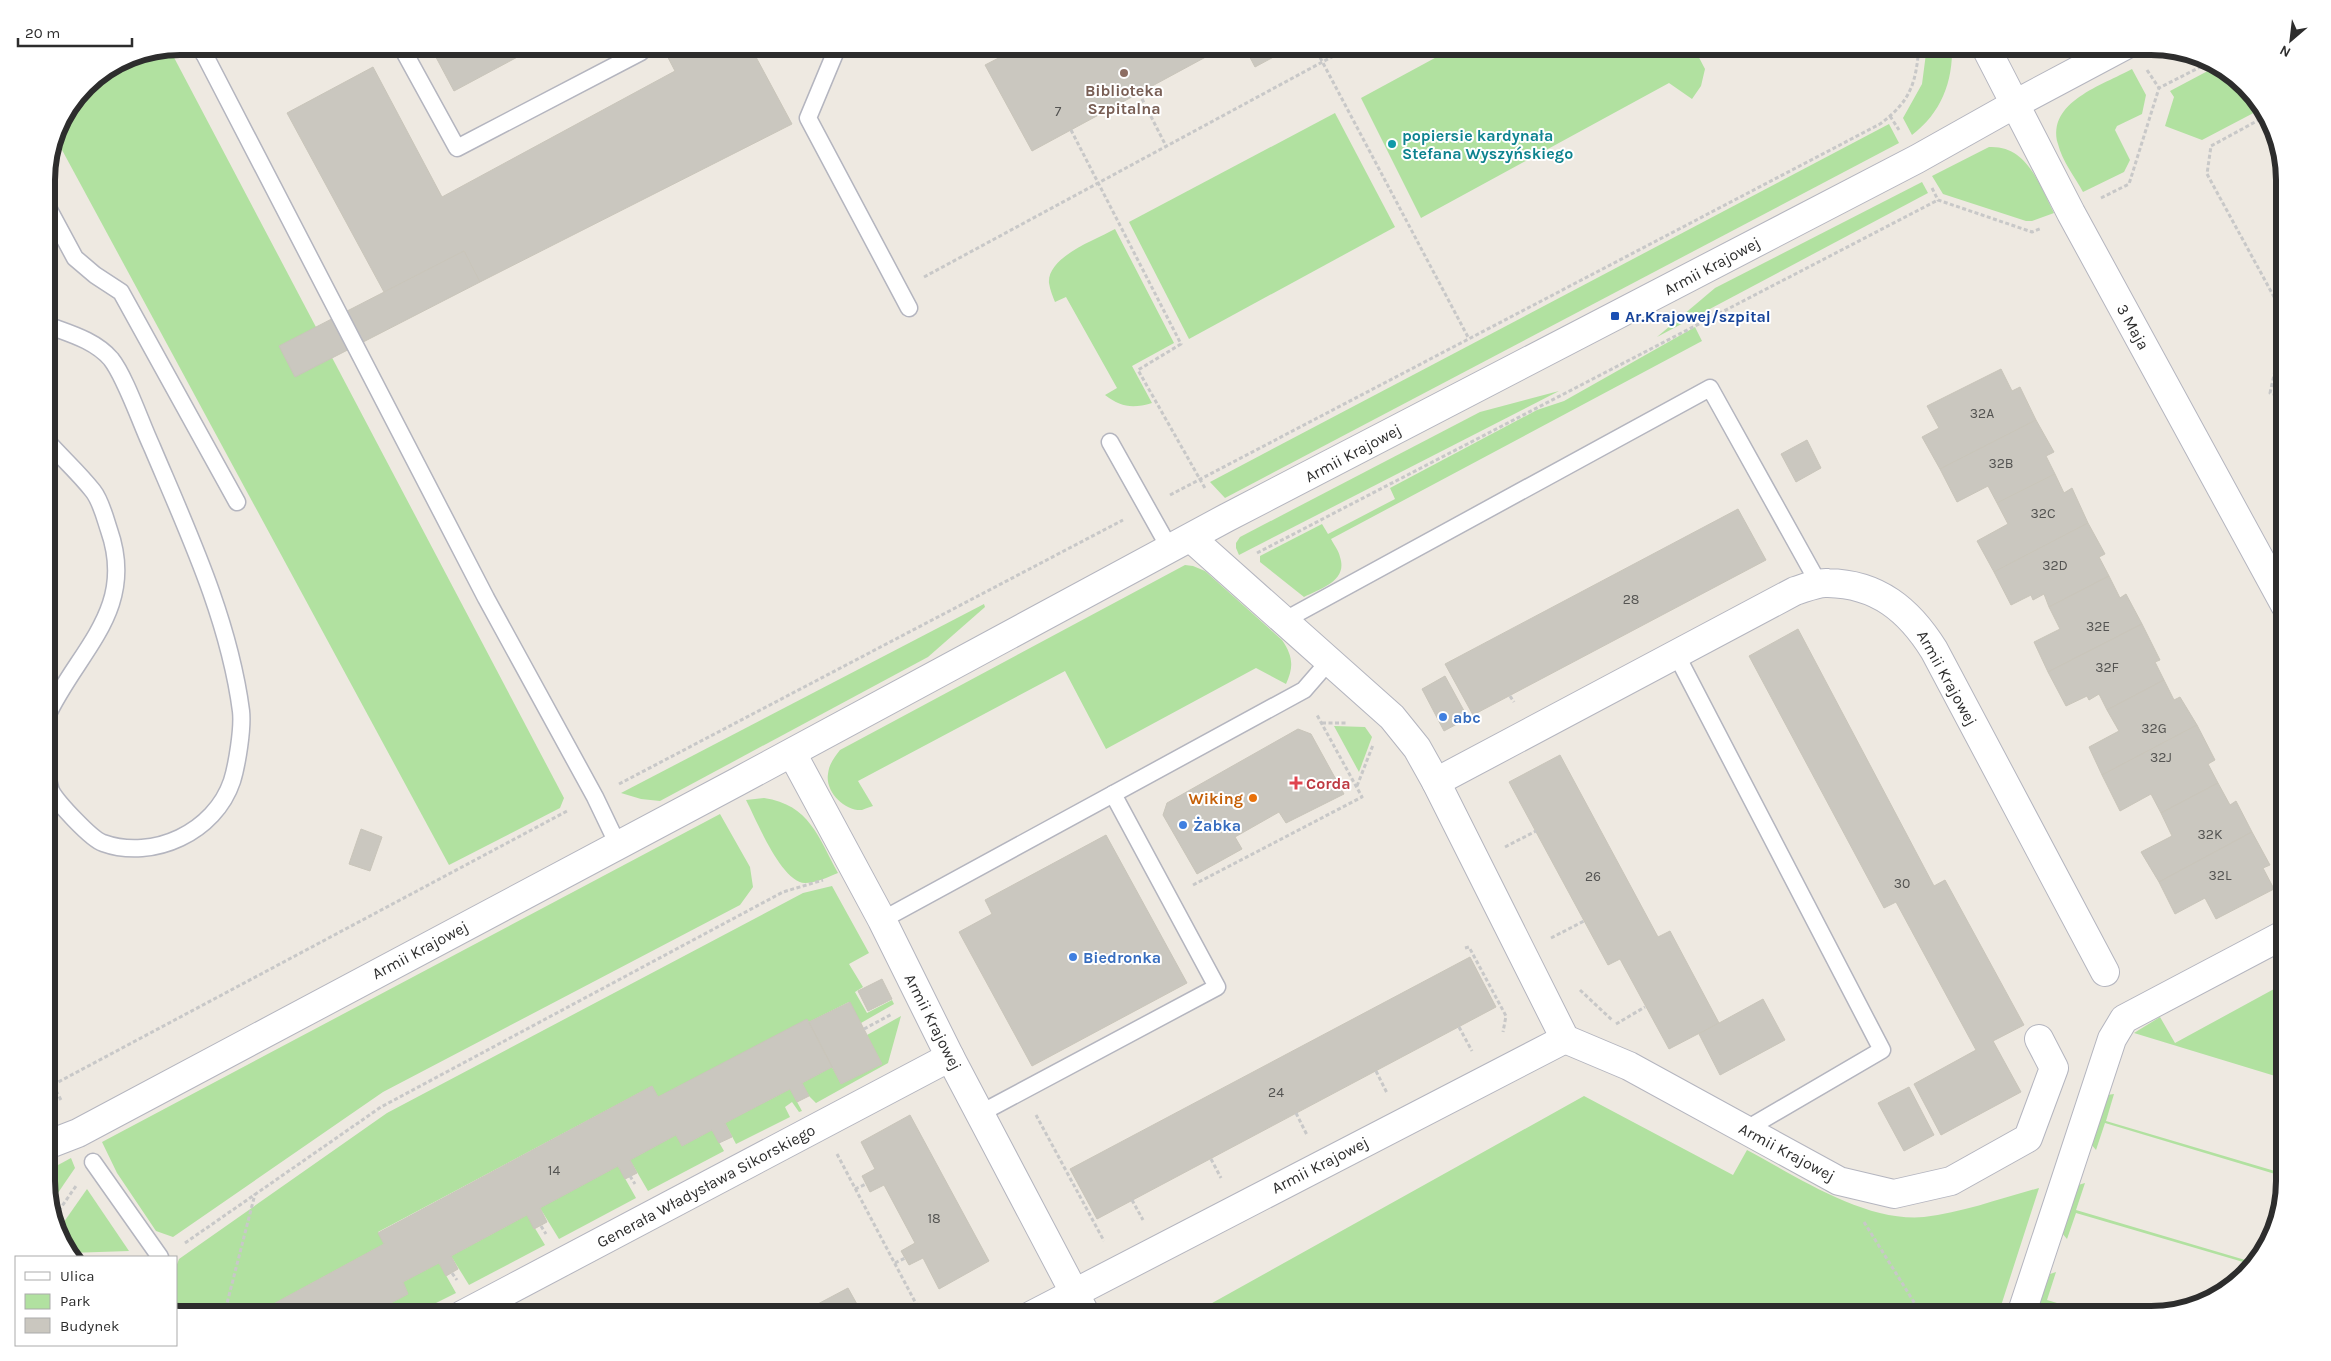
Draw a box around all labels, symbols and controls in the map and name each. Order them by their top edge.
scale bar [18,15,131,47]
north arrow [2266,15,2316,65]
text: 20 m [25,24,60,42]
text: N [2277,41,2294,61]
marker: Biblioteka Szpitalna [1118,67,1130,79]
place label: Biblioteka Szpitalna [1085,81,1163,118]
house number: 7 [1055,103,1062,120]
place label: popiersie kardynała Stefana Wyszyńskiego [1402,126,1573,163]
marker: popiersie kardynała Stefana Wyszyńskiego [1386,138,1398,150]
street label: Armii Krajowej [1661,233,1763,299]
street label: 3 Maja [2113,301,2153,353]
place label: Ar.Krajowej/szpital [1625,307,1771,326]
marker: Ar.Krajowej/szpital [1609,310,1621,322]
house number: 32A [1970,405,1994,422]
street label: Armii Krajowej [1302,420,1404,486]
house number: 32B [1988,455,2014,472]
house number: 32C [2031,505,2055,522]
house number: 32D [2042,557,2068,574]
house number: 28 [1623,591,1639,608]
house number: 32E [2086,618,2110,635]
street label: Armii Krajowej [1913,627,1981,729]
house number: 32F [2095,659,2119,676]
place label: abc [1453,708,1481,727]
marker: abc [1437,711,1449,723]
house number: 32G [2141,720,2167,737]
house number: 32J [2150,749,2172,766]
place label: Corda [1306,774,1351,793]
marker: Corda [1290,777,1302,789]
place label: Wiking [1189,789,1243,808]
marker: Wiking [1247,792,1259,804]
place label: Żabka [1193,816,1241,835]
marker: Żabka [1177,819,1189,831]
house number: 32K [2198,826,2223,843]
house number: 32L [2209,867,2232,884]
house number: 26 [1585,868,1601,885]
house number: 30 [1894,875,1910,892]
street label: Armii Krajowej [369,917,471,983]
place label: Biedronka [1083,948,1161,967]
marker: Biedronka [1067,951,1079,963]
street label: Armii Krajowej [900,970,966,1074]
house number: 24 [1268,1084,1284,1101]
street label: Armii Krajowej [1736,1119,1838,1185]
street label: Generała Władysława Sikorskiego [594,1120,818,1252]
street label: Armii Krajowej [1268,1132,1372,1198]
house number: 14 [548,1162,560,1179]
house number: 18 [927,1210,941,1227]
legend [15,1256,178,1346]
text: Ulica [60,1267,94,1285]
text: Park [60,1292,90,1310]
text: Budynek [60,1317,119,1335]

